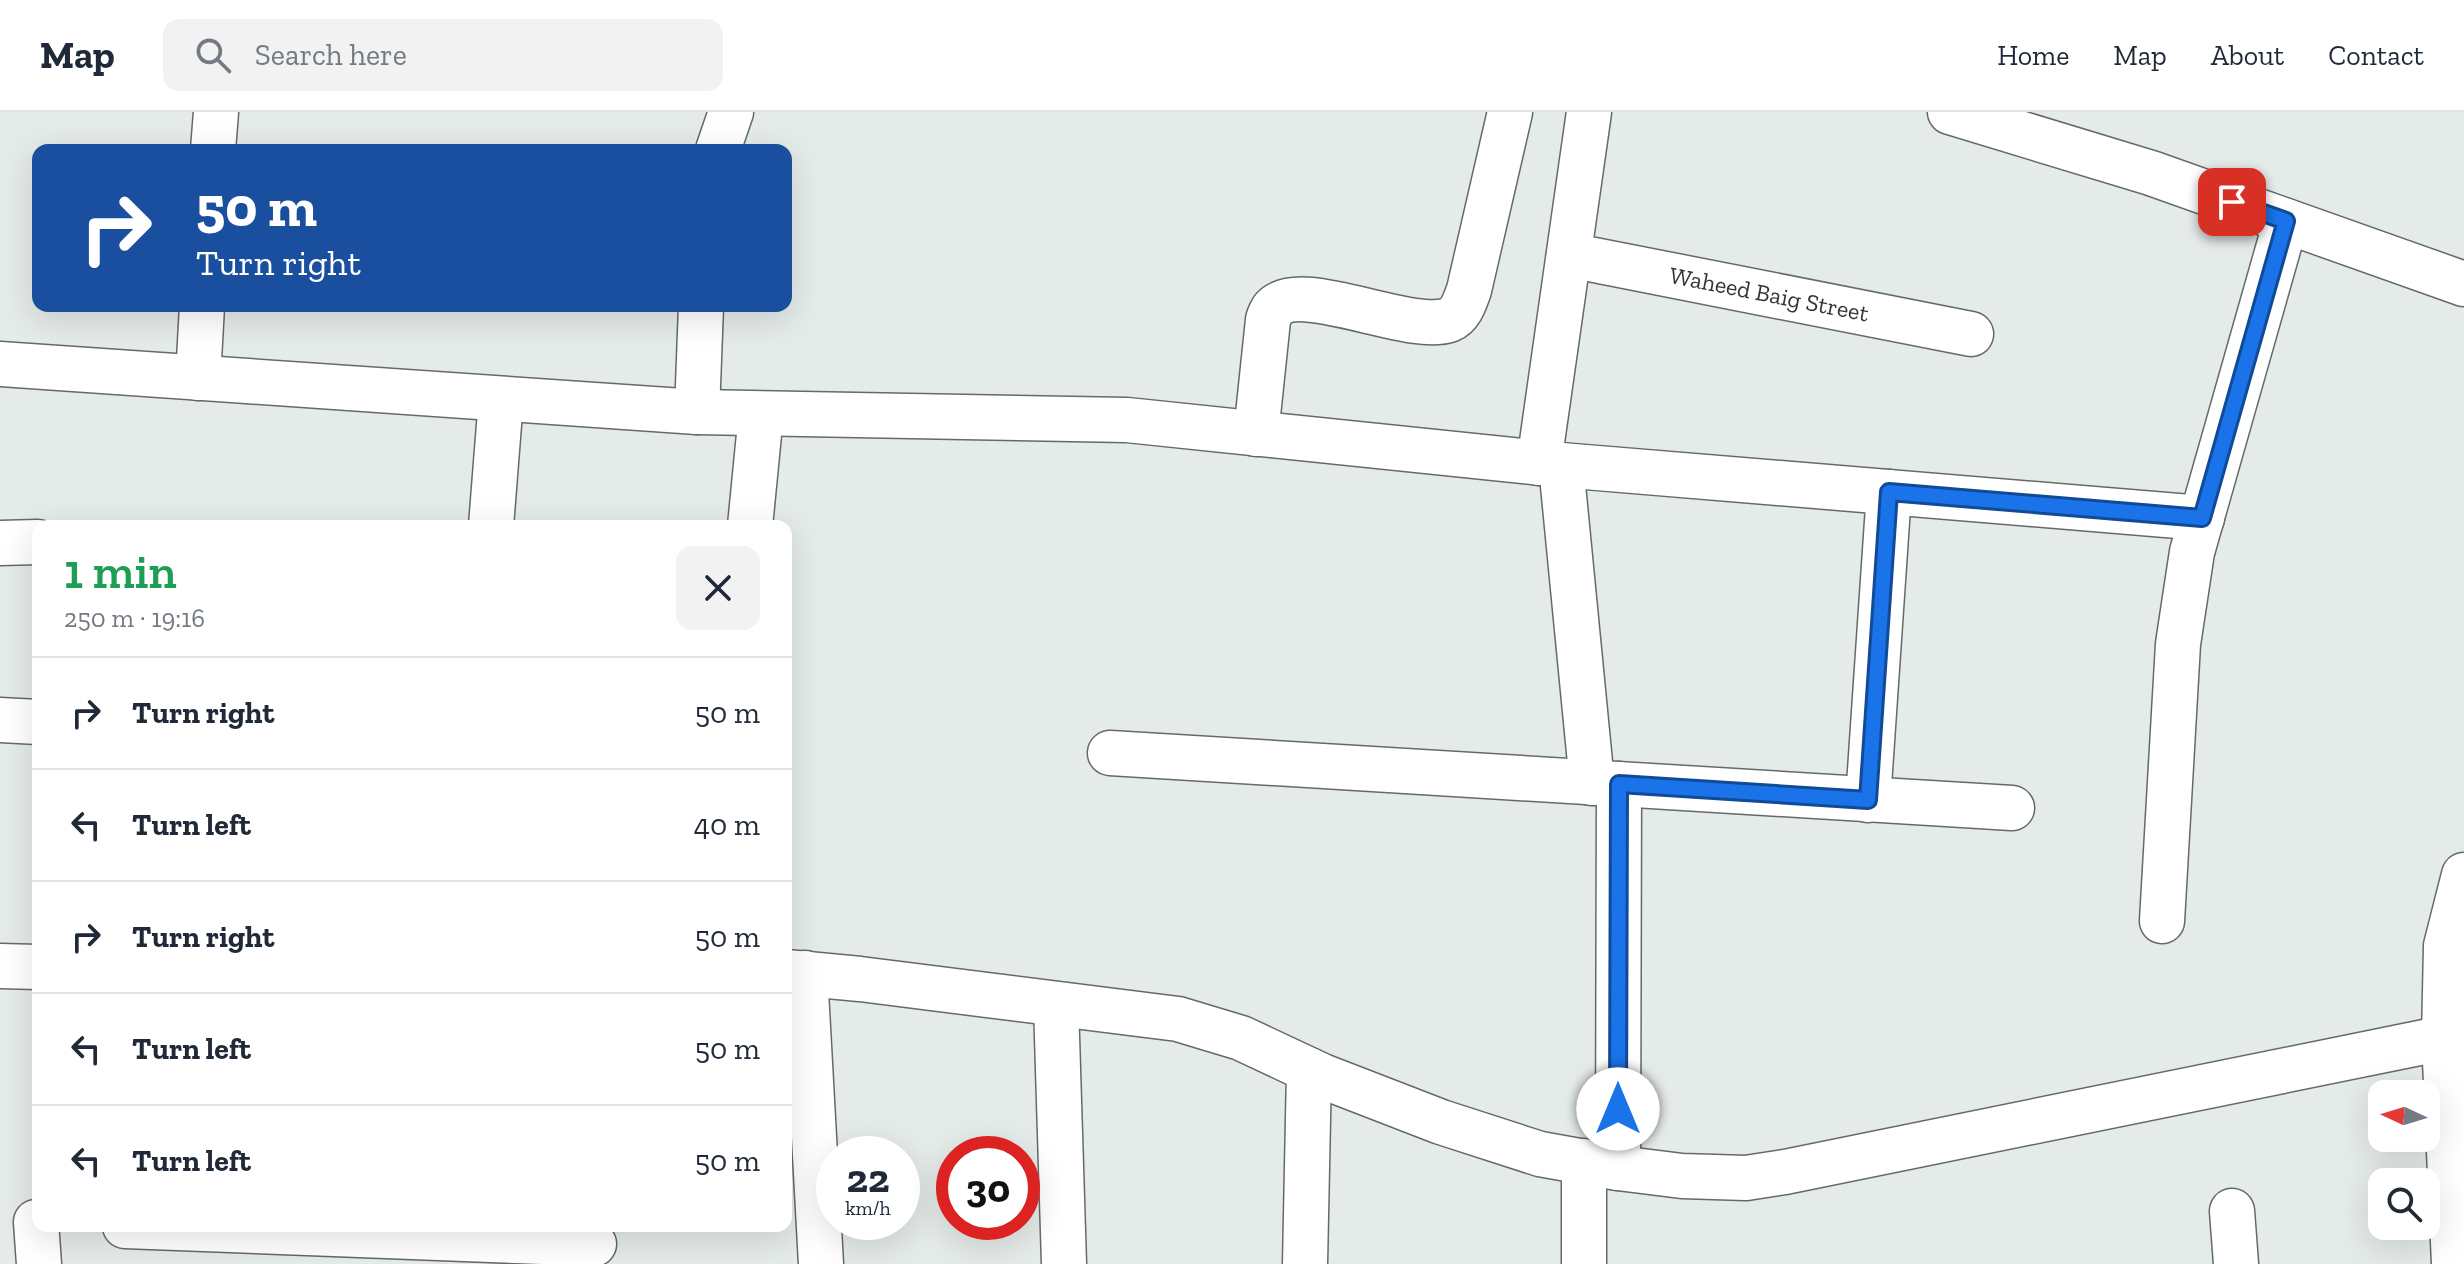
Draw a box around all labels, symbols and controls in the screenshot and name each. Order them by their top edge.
search box [163,19,723,91]
text: Map [40,32,115,78]
icon: search [191,33,235,77]
text: Search here [255,37,407,73]
text: Home [1997,39,2069,72]
text: Map [2113,39,2167,72]
text: About [2211,39,2284,72]
text: Contact [2328,39,2424,72]
pin [2198,168,2266,236]
text: 50 m [196,173,317,240]
icon: right [64,176,168,280]
icon: arrive [2210,180,2254,224]
text: Turn right [196,241,361,284]
street label: Waheed Baig Street [1667,260,1871,328]
text: 1 min [64,543,177,600]
button: close [676,546,760,630]
text: 250 m · 19:16 [64,602,205,634]
icon: right [64,691,108,735]
text: Turn right [132,695,274,731]
text: 50 m [695,695,760,731]
icon: left [64,803,108,847]
text: Turn left [132,807,251,843]
text: 40 m [694,807,760,843]
icon: right [64,915,108,959]
text: Turn right [132,919,274,955]
text: 50 m [695,919,760,955]
icon: left [64,1027,108,1071]
text: Turn left [132,1031,251,1067]
text: 50 m [695,1031,760,1067]
position arrow [1576,1067,1660,1151]
north arrow [2368,1080,2440,1152]
map controls [2368,1080,2440,1240]
speed limit sign: 30 [936,1136,1040,1240]
icon: left [64,1139,108,1183]
text: Turn left [132,1143,251,1179]
text: 50 m [695,1143,760,1179]
text: 22 [847,1154,889,1202]
button: search [2368,1168,2440,1240]
text: km/h [845,1196,891,1220]

